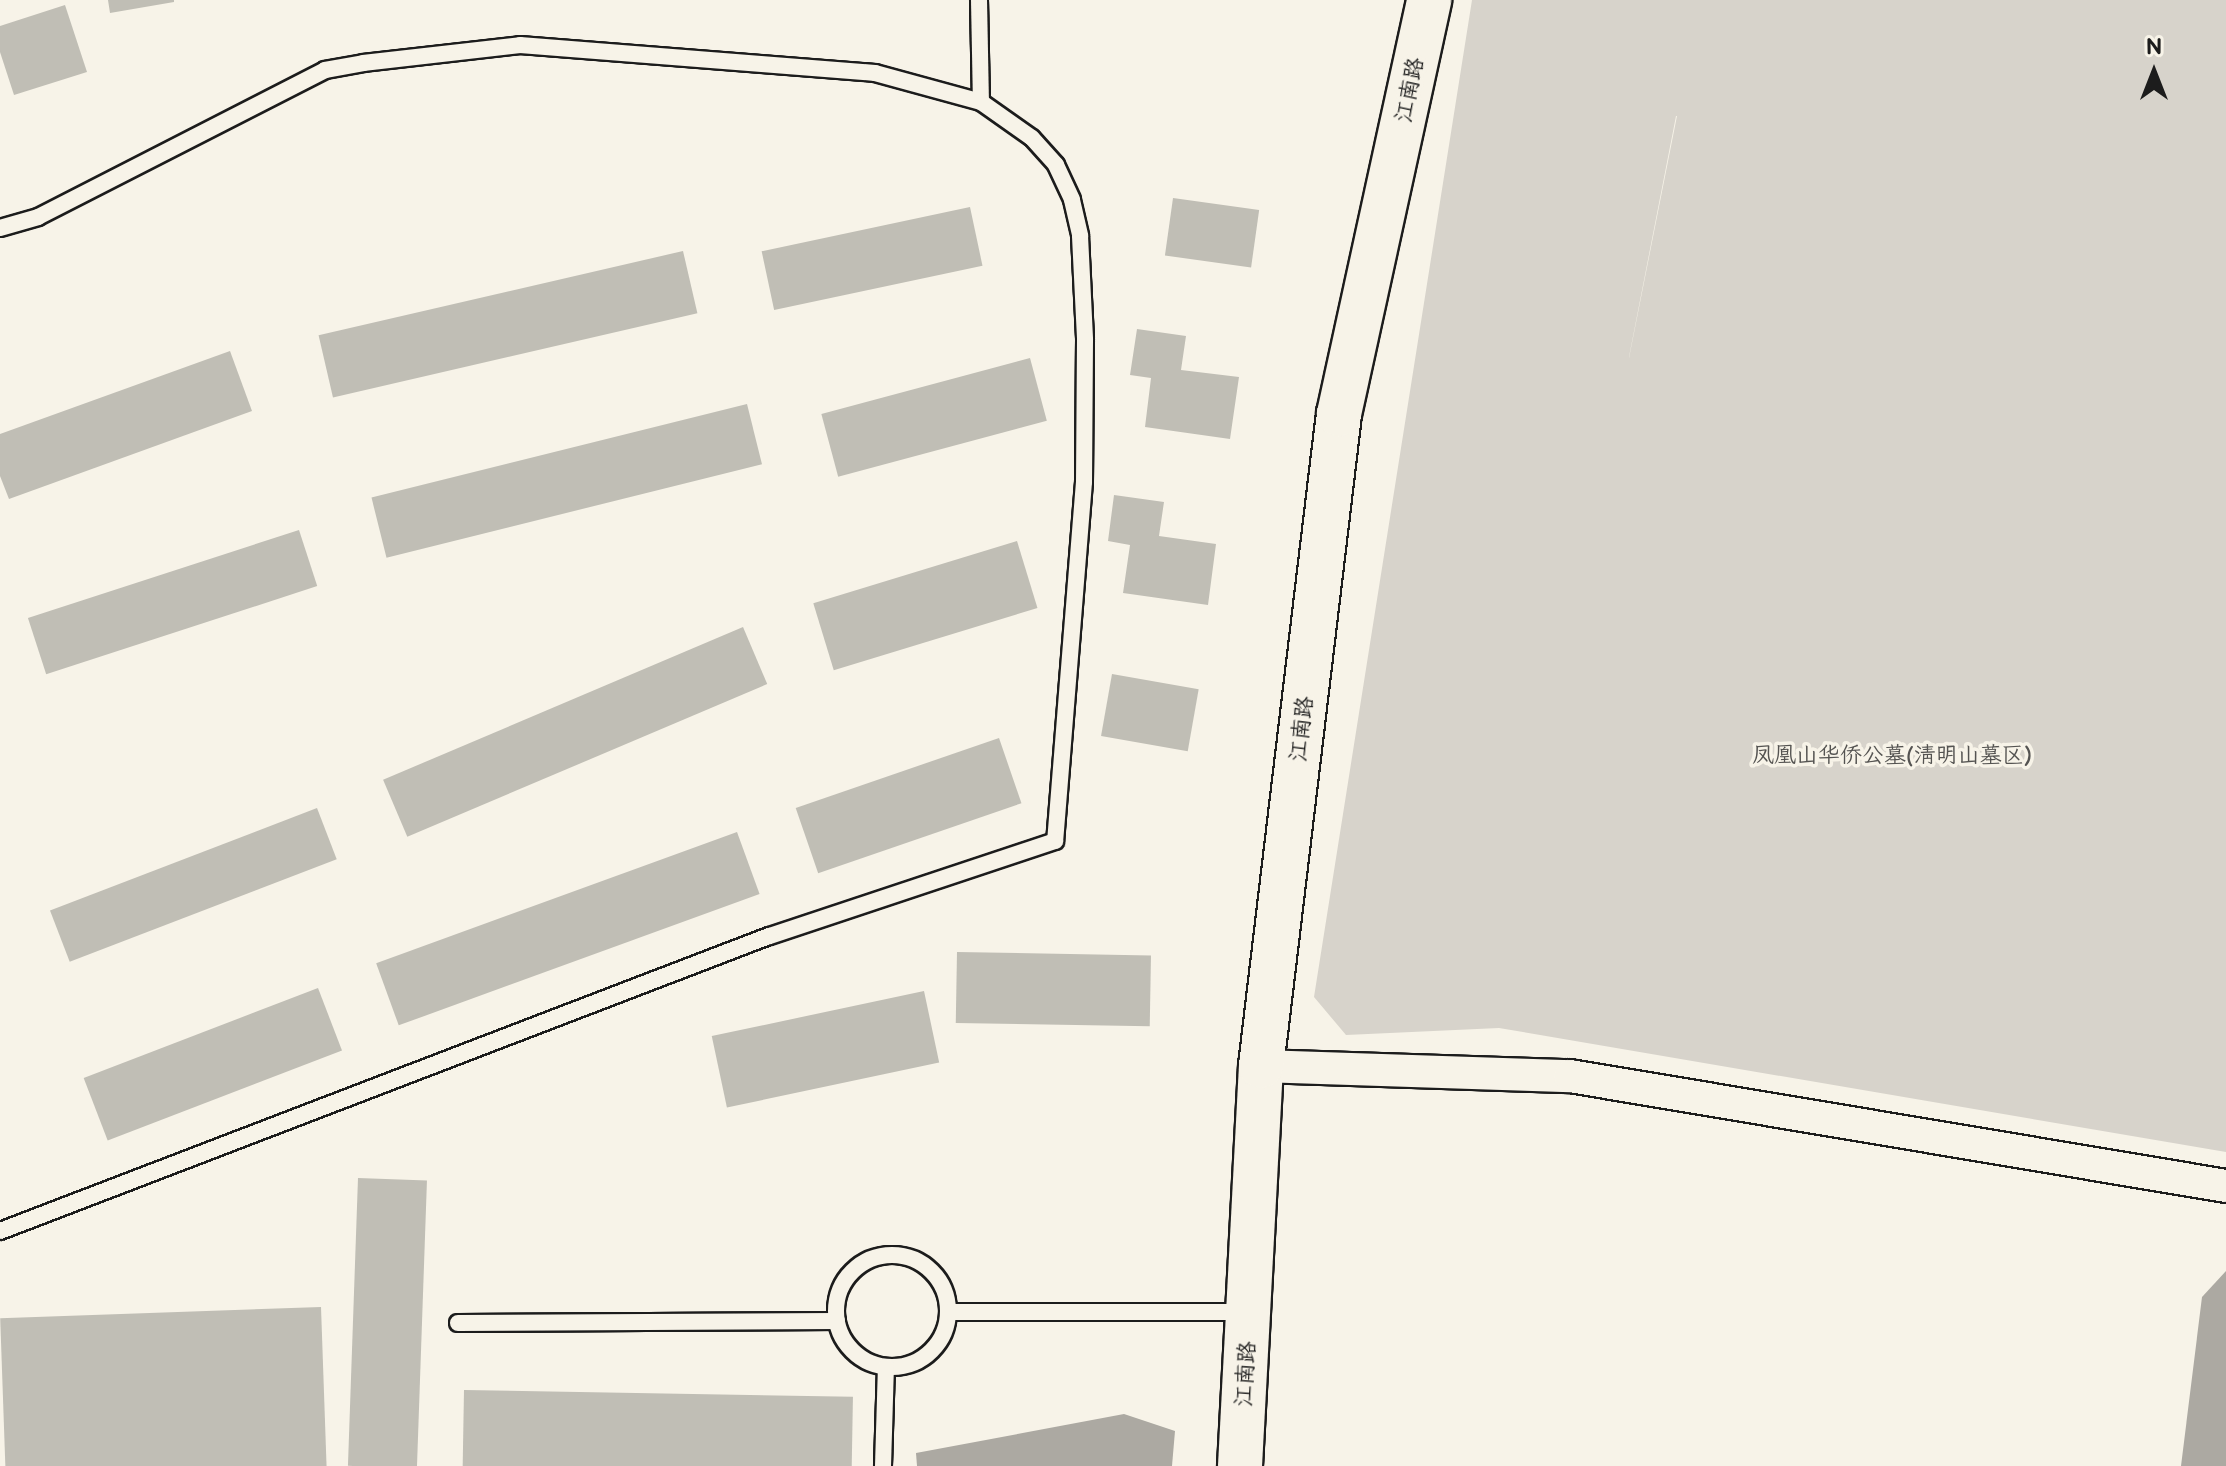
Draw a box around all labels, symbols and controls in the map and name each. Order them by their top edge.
north arrow [2114,32,2194,112]
text: N [2146,34,2162,61]
street label: 江南路 [1390,55,1430,125]
street label: 江南路 [1285,695,1319,763]
park label: 凤凰山华侨公墓(清明山墓区) [1752,743,2032,769]
street label: 江南路 [1231,1340,1261,1408]

